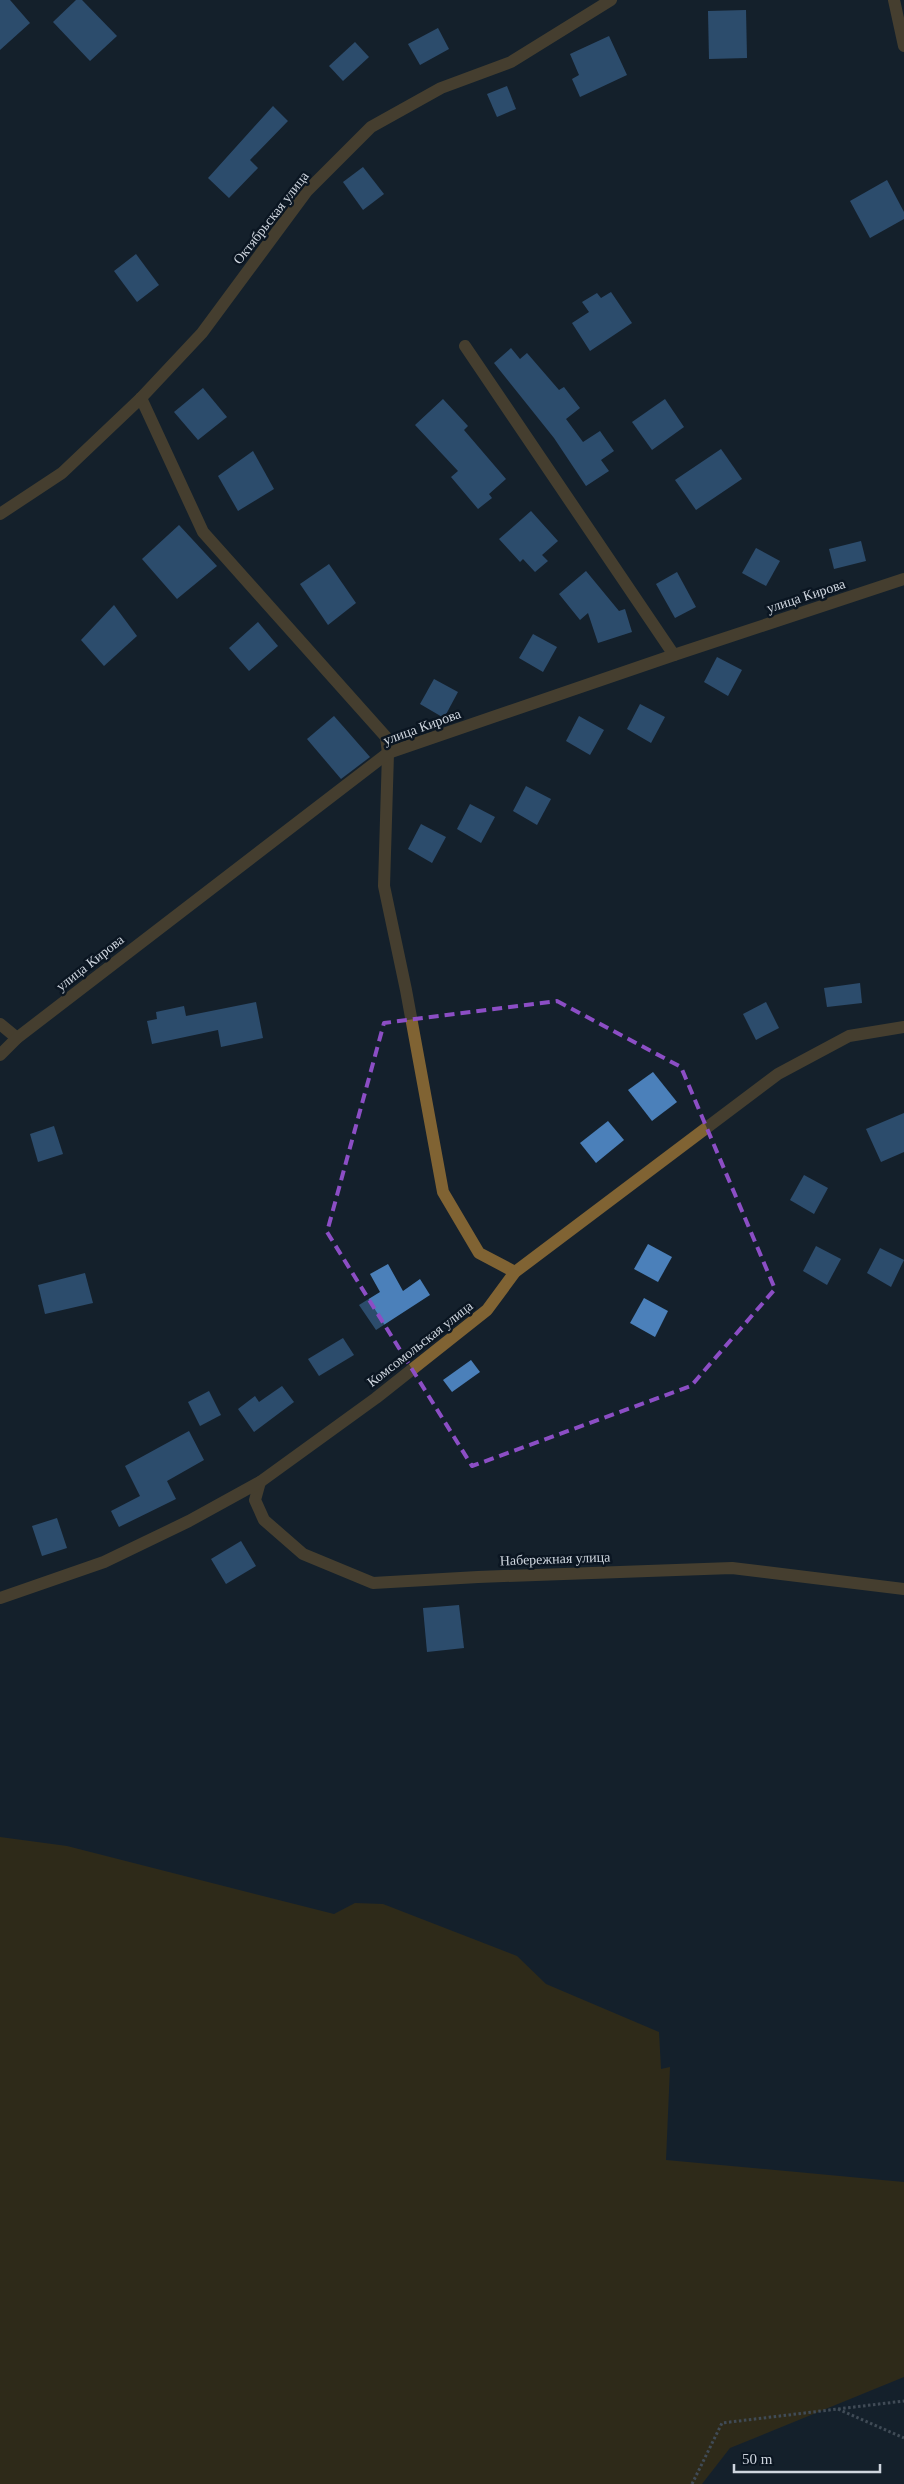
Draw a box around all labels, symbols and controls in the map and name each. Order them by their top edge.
street label: Октябрьская улица [230,168,312,267]
street label: улица Кирова [765,576,848,616]
street label: улица Кирова [381,706,464,748]
street label: улица Кирова [53,932,127,994]
street label: Комсомольская улица [364,1298,476,1390]
street label: Набережная улица [499,1550,611,1568]
scale bar [734,2442,880,2474]
text: 50 m [742,2451,773,2467]

